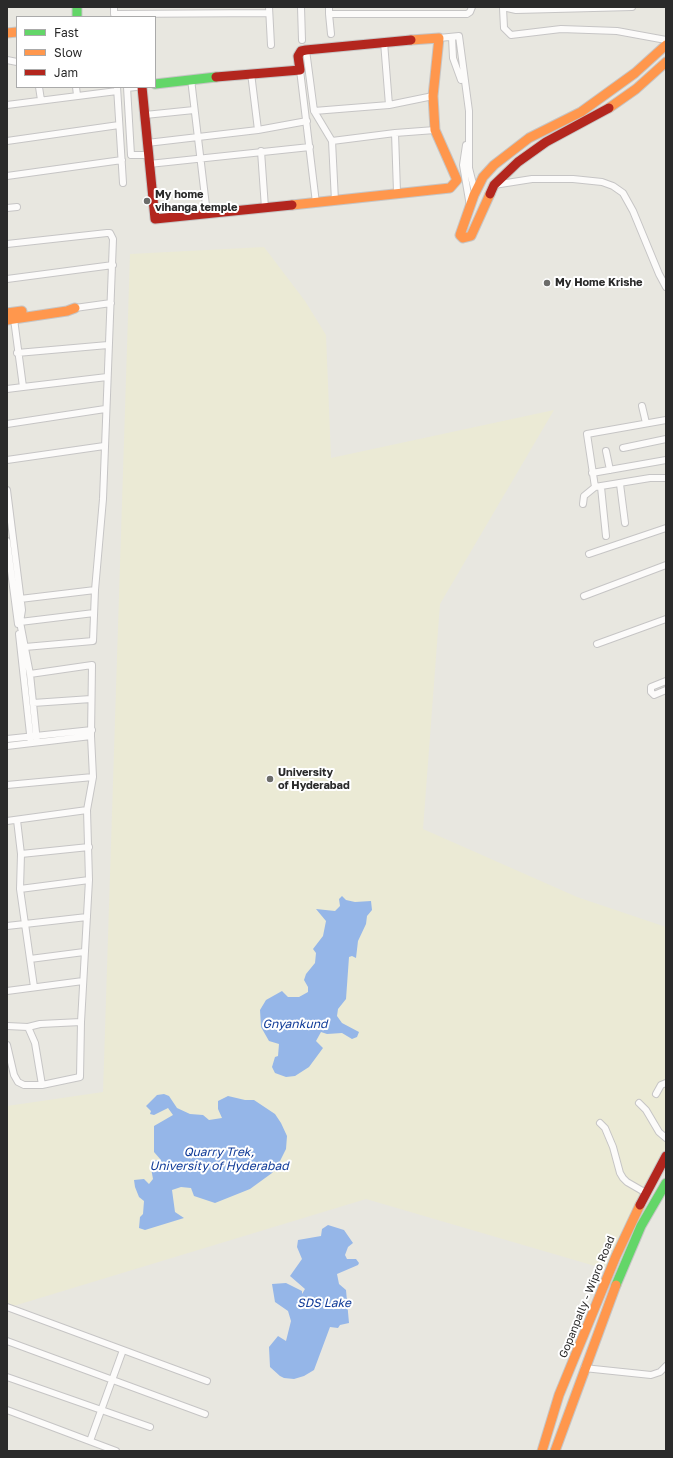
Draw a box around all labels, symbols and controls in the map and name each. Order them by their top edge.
legend [16,16,156,88]
text: Fast [54,25,79,40]
text: Slow [54,45,82,60]
text: Jam [54,65,78,80]
place label: My home vihanga temple [155,188,238,214]
marker: My home vihanga temple [142,196,152,206]
place label: My Home Krishe [555,276,643,290]
marker: My Home Krishe [542,278,552,288]
place label: University of Hyderabad [278,766,350,792]
marker: University of Hyderabad [265,774,275,784]
water label: Gnyankund [263,1017,327,1031]
water label: Quarry Trek, University of Hyderabad [149,1145,289,1173]
street label: Gopanpally - Wipro Road [556,1234,618,1360]
water label: SDS Lake [297,1296,351,1310]

